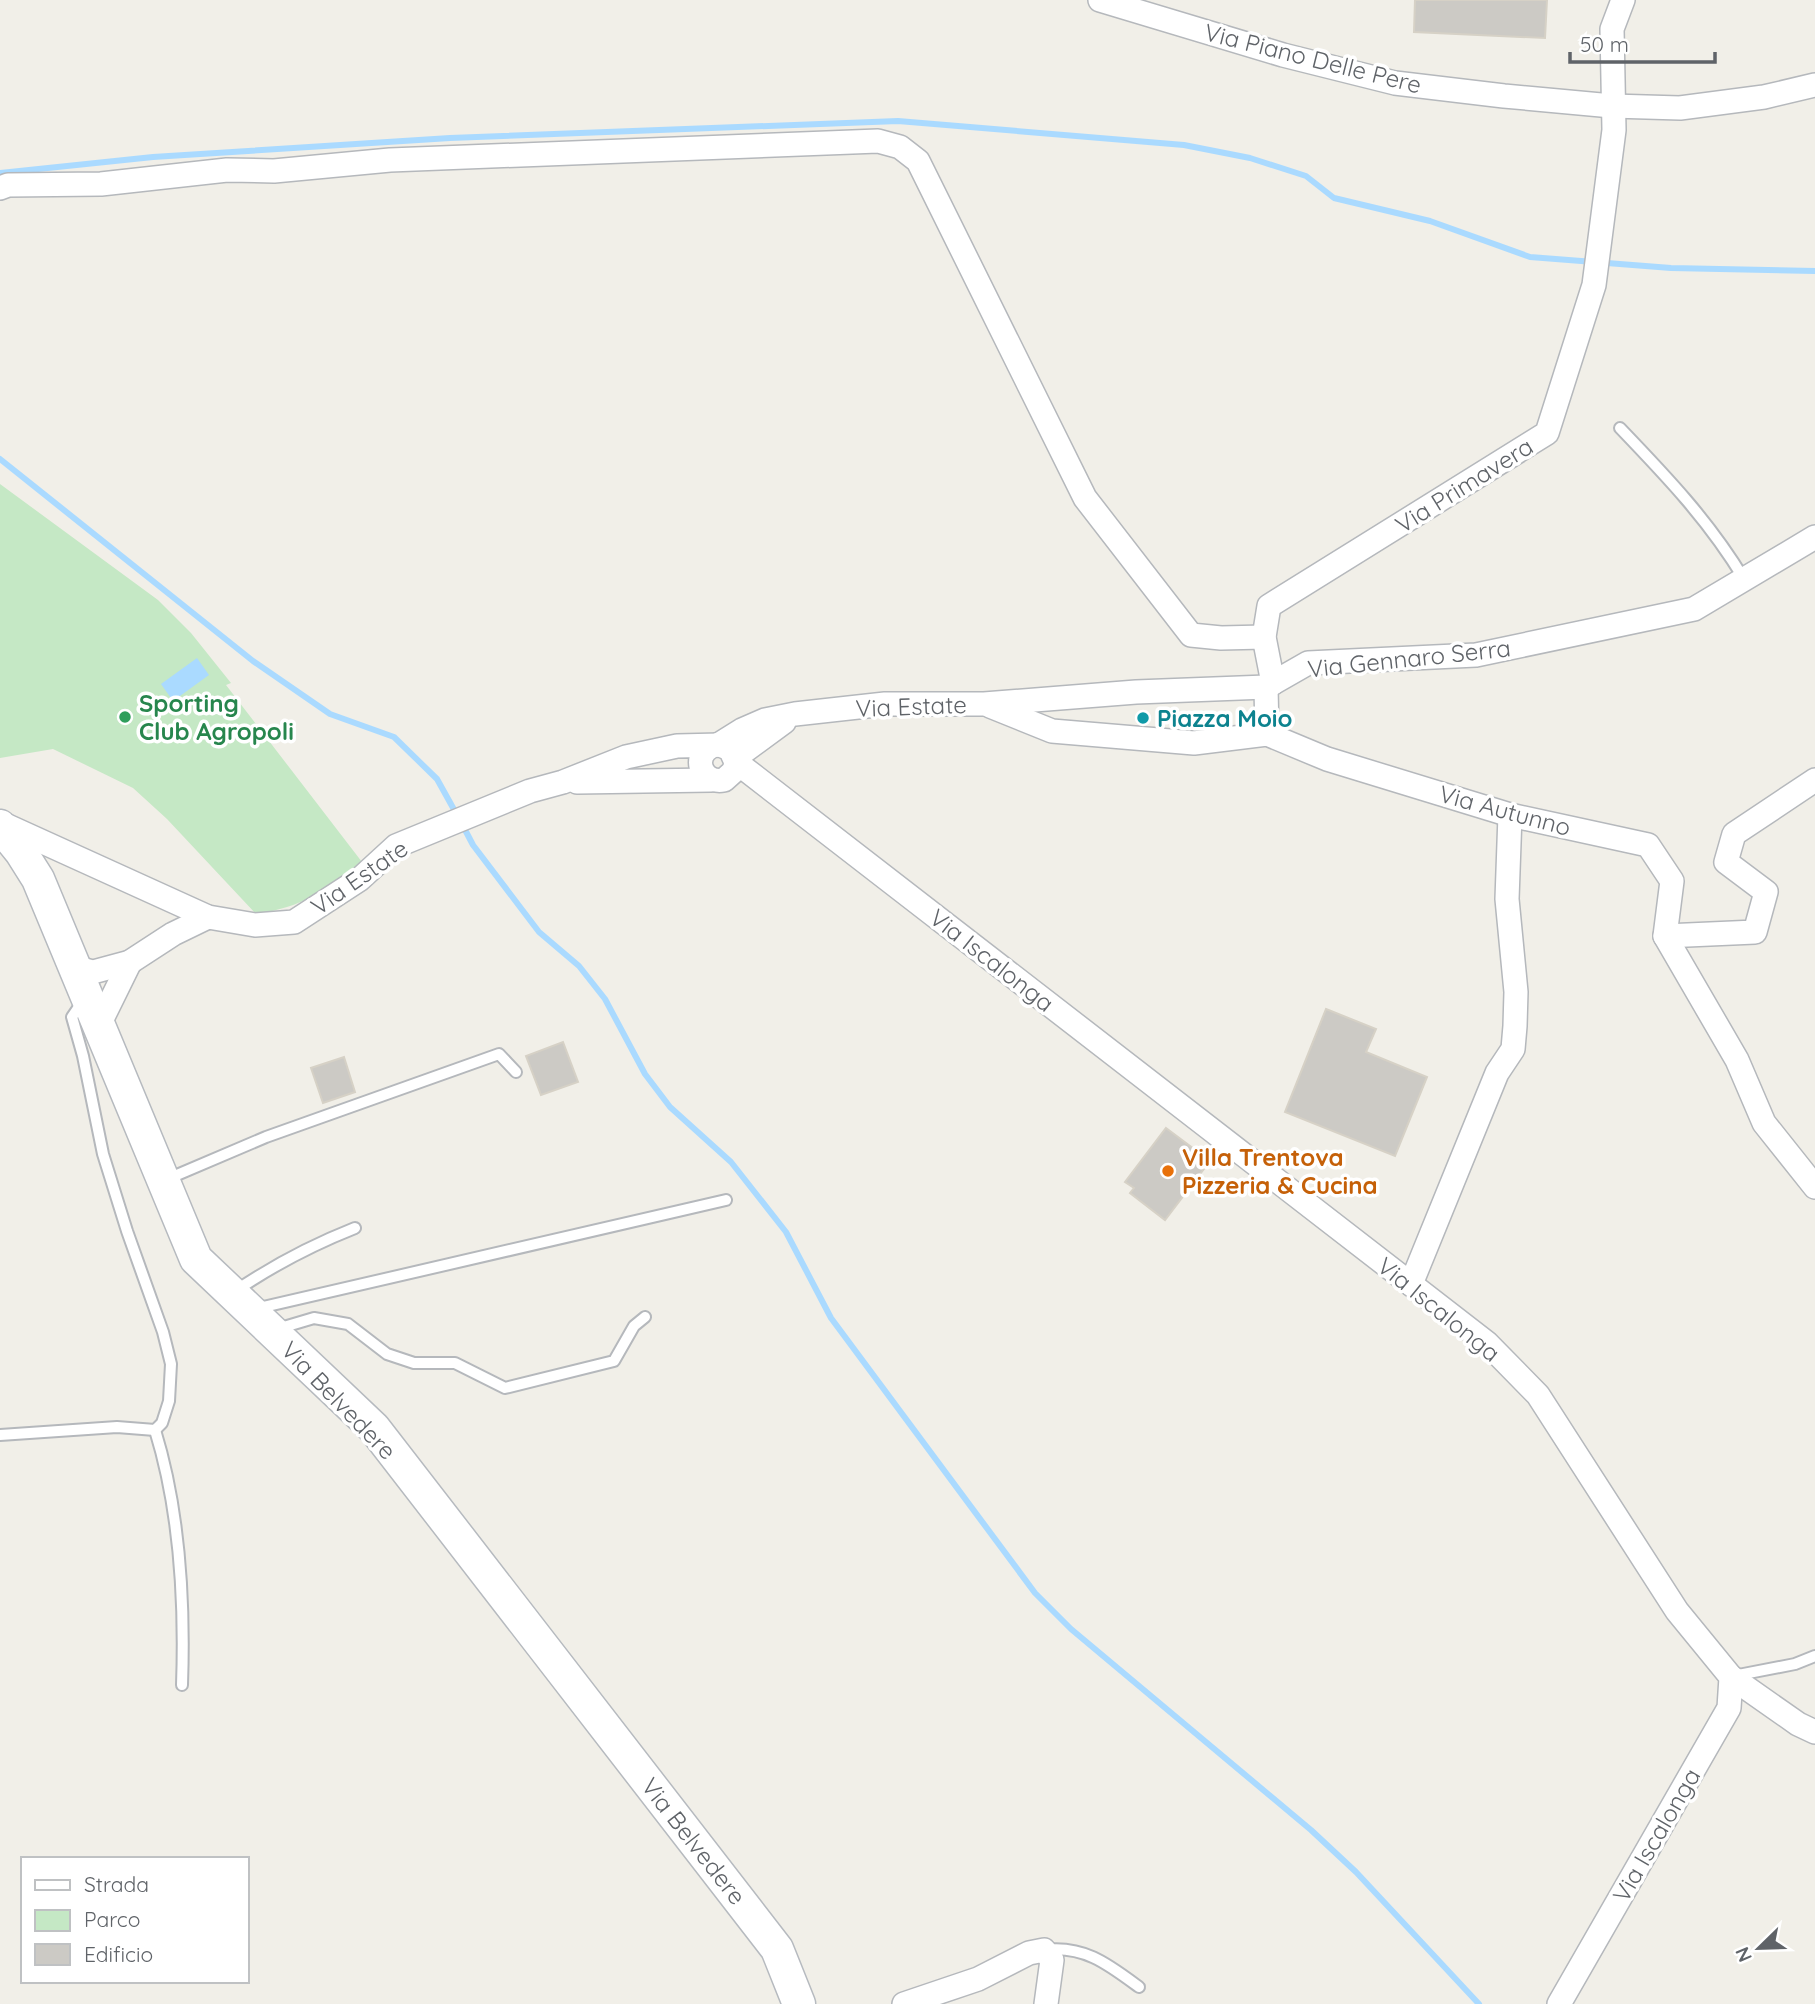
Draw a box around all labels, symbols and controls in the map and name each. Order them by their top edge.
street label: Via Piano Delle Pere [1201,16,1425,100]
scale bar [1570,21,1715,65]
text: 50 m [1580,31,1629,57]
street label: Via Primavera [1390,431,1538,539]
street label: Via Gennaro Serra [1306,632,1512,684]
place label: Sporting Club Agropoli [139,688,294,746]
street label: Via Estate [855,689,967,723]
place label: Piazza Moio [1157,703,1293,733]
marker: Sporting Club Agropoli [117,709,133,725]
marker: Piazza Moio [1135,710,1151,726]
street label: Via Autunno [1436,778,1574,842]
street label: Via Estate [305,833,413,921]
street label: Via Iscalonga [924,902,1060,1018]
place label: Villa Trentova Pizzeria & Cucina [1182,1142,1378,1200]
marker: Villa Trentova Pizzeria & Cucina [1160,1163,1176,1179]
street label: Via Iscalonga [1371,1250,1507,1368]
street label: Via Belvedere [275,1335,403,1465]
street label: Via Iscalonga [1606,1763,1706,1907]
street label: Via Belvedere [635,1772,753,1910]
legend [21,1857,248,1983]
text: Strada [84,1871,149,1897]
text: Parco [84,1906,140,1932]
north arrow [1724,1913,1794,1983]
text: Edificio [84,1941,153,1967]
text: N [1730,1944,1757,1966]

